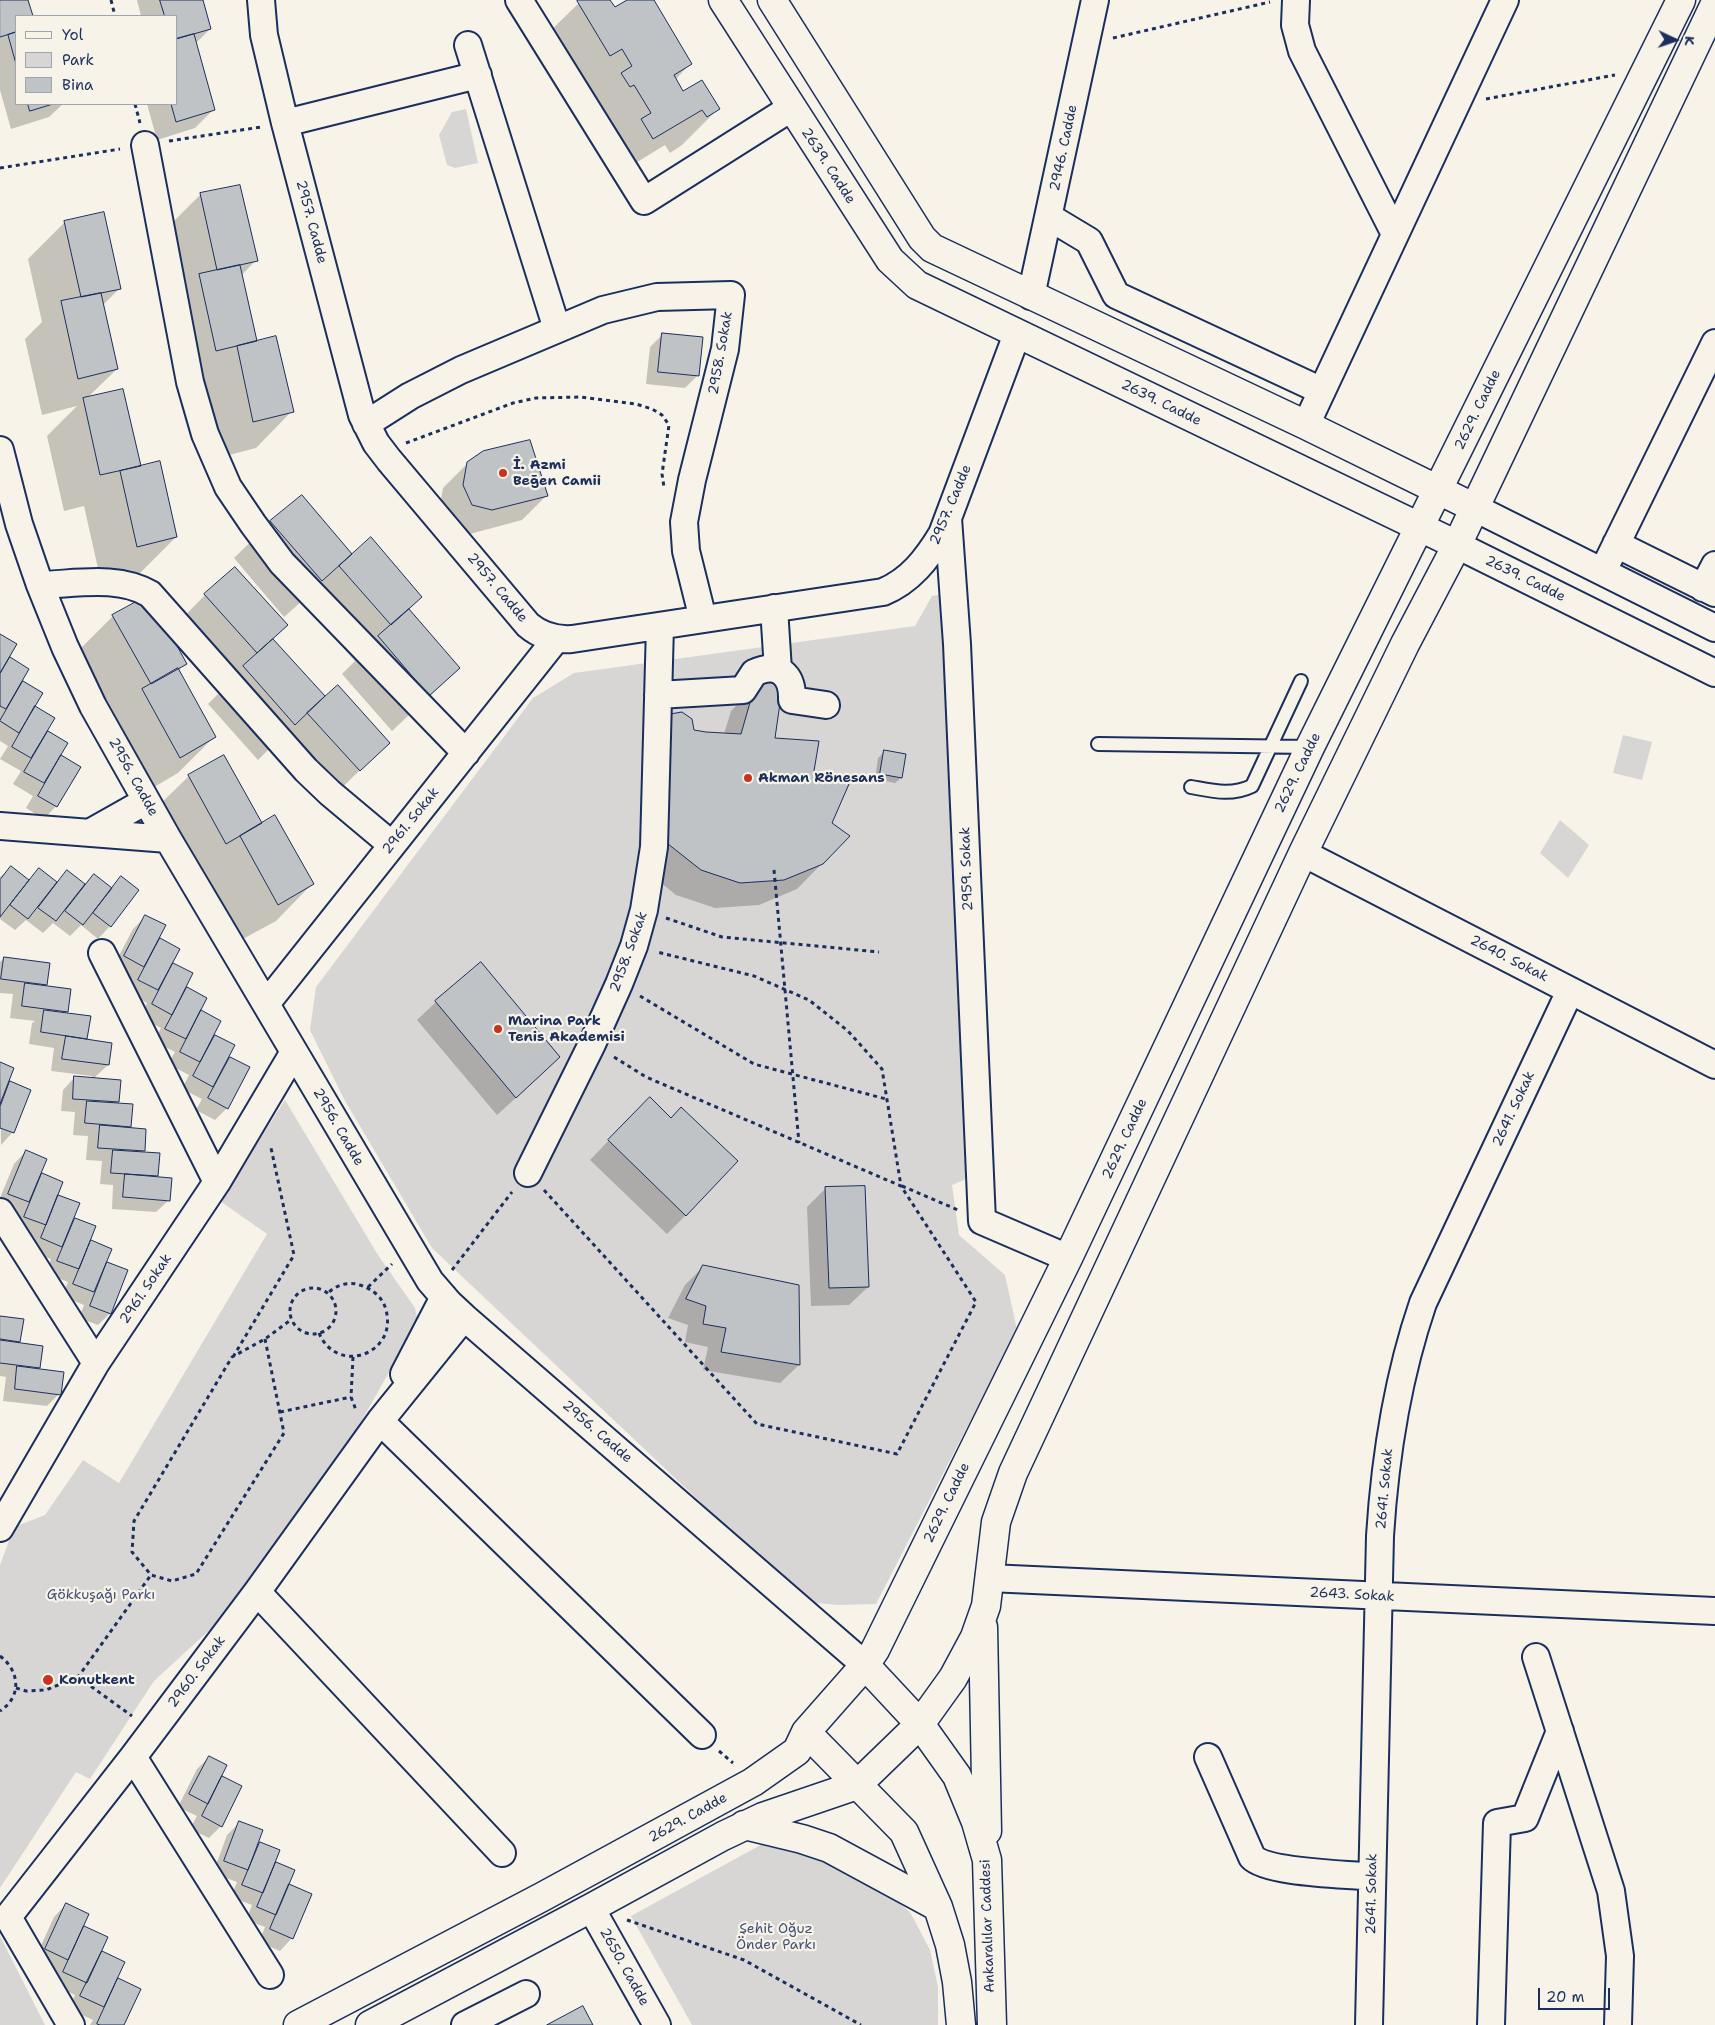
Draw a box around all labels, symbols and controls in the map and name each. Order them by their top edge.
legend [15,15,178,105]
north arrow [1650,15,1700,65]
text: Yol [62,25,83,45]
text: K [1681,36,1699,46]
text: Park [62,50,94,70]
text: Bina [62,75,93,95]
street label: 2946. Cadde [1047,103,1081,193]
street label: 2639. Cadde [797,125,859,207]
street label: 2957. Cadde [292,178,330,266]
street label: 2958. Sokak [705,310,737,396]
street label: 2629. Cadde [1451,367,1505,453]
street label: 2639. Cadde [1118,376,1204,430]
place label: İ. Azmi Beğen Camii [513,457,601,490]
street label: 2957. Cadde [927,462,975,548]
marker: İ. Azmi Beğen Camii [497,467,509,479]
street label: 2957. Cadde [463,550,531,626]
street label: 2639. Cadde [1482,552,1568,606]
street label: 2629. Cadde [1271,730,1325,816]
street label: 2956. Cadde [105,735,161,819]
place label: Akman Rönesans [758,770,885,786]
marker: Akman Rönesans [742,772,754,784]
street label: 2961. Sokak [379,784,443,858]
street label: 2959. Sokak [957,827,977,911]
street label: 2958. Sokak [607,909,651,995]
street label: 2640. Sokak [1467,932,1551,986]
place label: Marina Park Tenis Akademisi [508,1013,625,1046]
marker: Marina Park Tenis Akademisi [492,1023,504,1035]
street label: 2641. Sokak [1489,1069,1539,1149]
street label: 2956. Cadde [309,1085,367,1169]
street label: 2629. Cadde [1099,1096,1151,1182]
street label: 2961. Sokak [116,1251,176,1327]
street label: 2956. Cadde [559,1397,635,1467]
street label: 2641. Sokak [1373,1448,1397,1530]
street label: 2629. Cadde [920,1460,974,1546]
street label: 2643. Sokak [1309,1584,1395,1606]
park label: Gökkuşağı Parkı [47,1587,155,1603]
street label: 2960. Sokak [165,1633,229,1711]
place label: Konutkent [59,1672,135,1688]
marker: Konutkent [41,1673,55,1687]
street label: 2629. Cadde [646,1790,730,1846]
street label: 2641. Sokak [1363,1853,1381,1935]
street label: Ankaralılar Caddesi [977,1859,999,1993]
park label: Şehit Oğuz Önder Parkı [736,1921,816,1954]
street label: 2650. Cadde [596,1925,652,2009]
scale bar [1540,1978,1612,2010]
text: 20 m [1546,1987,1585,2007]

